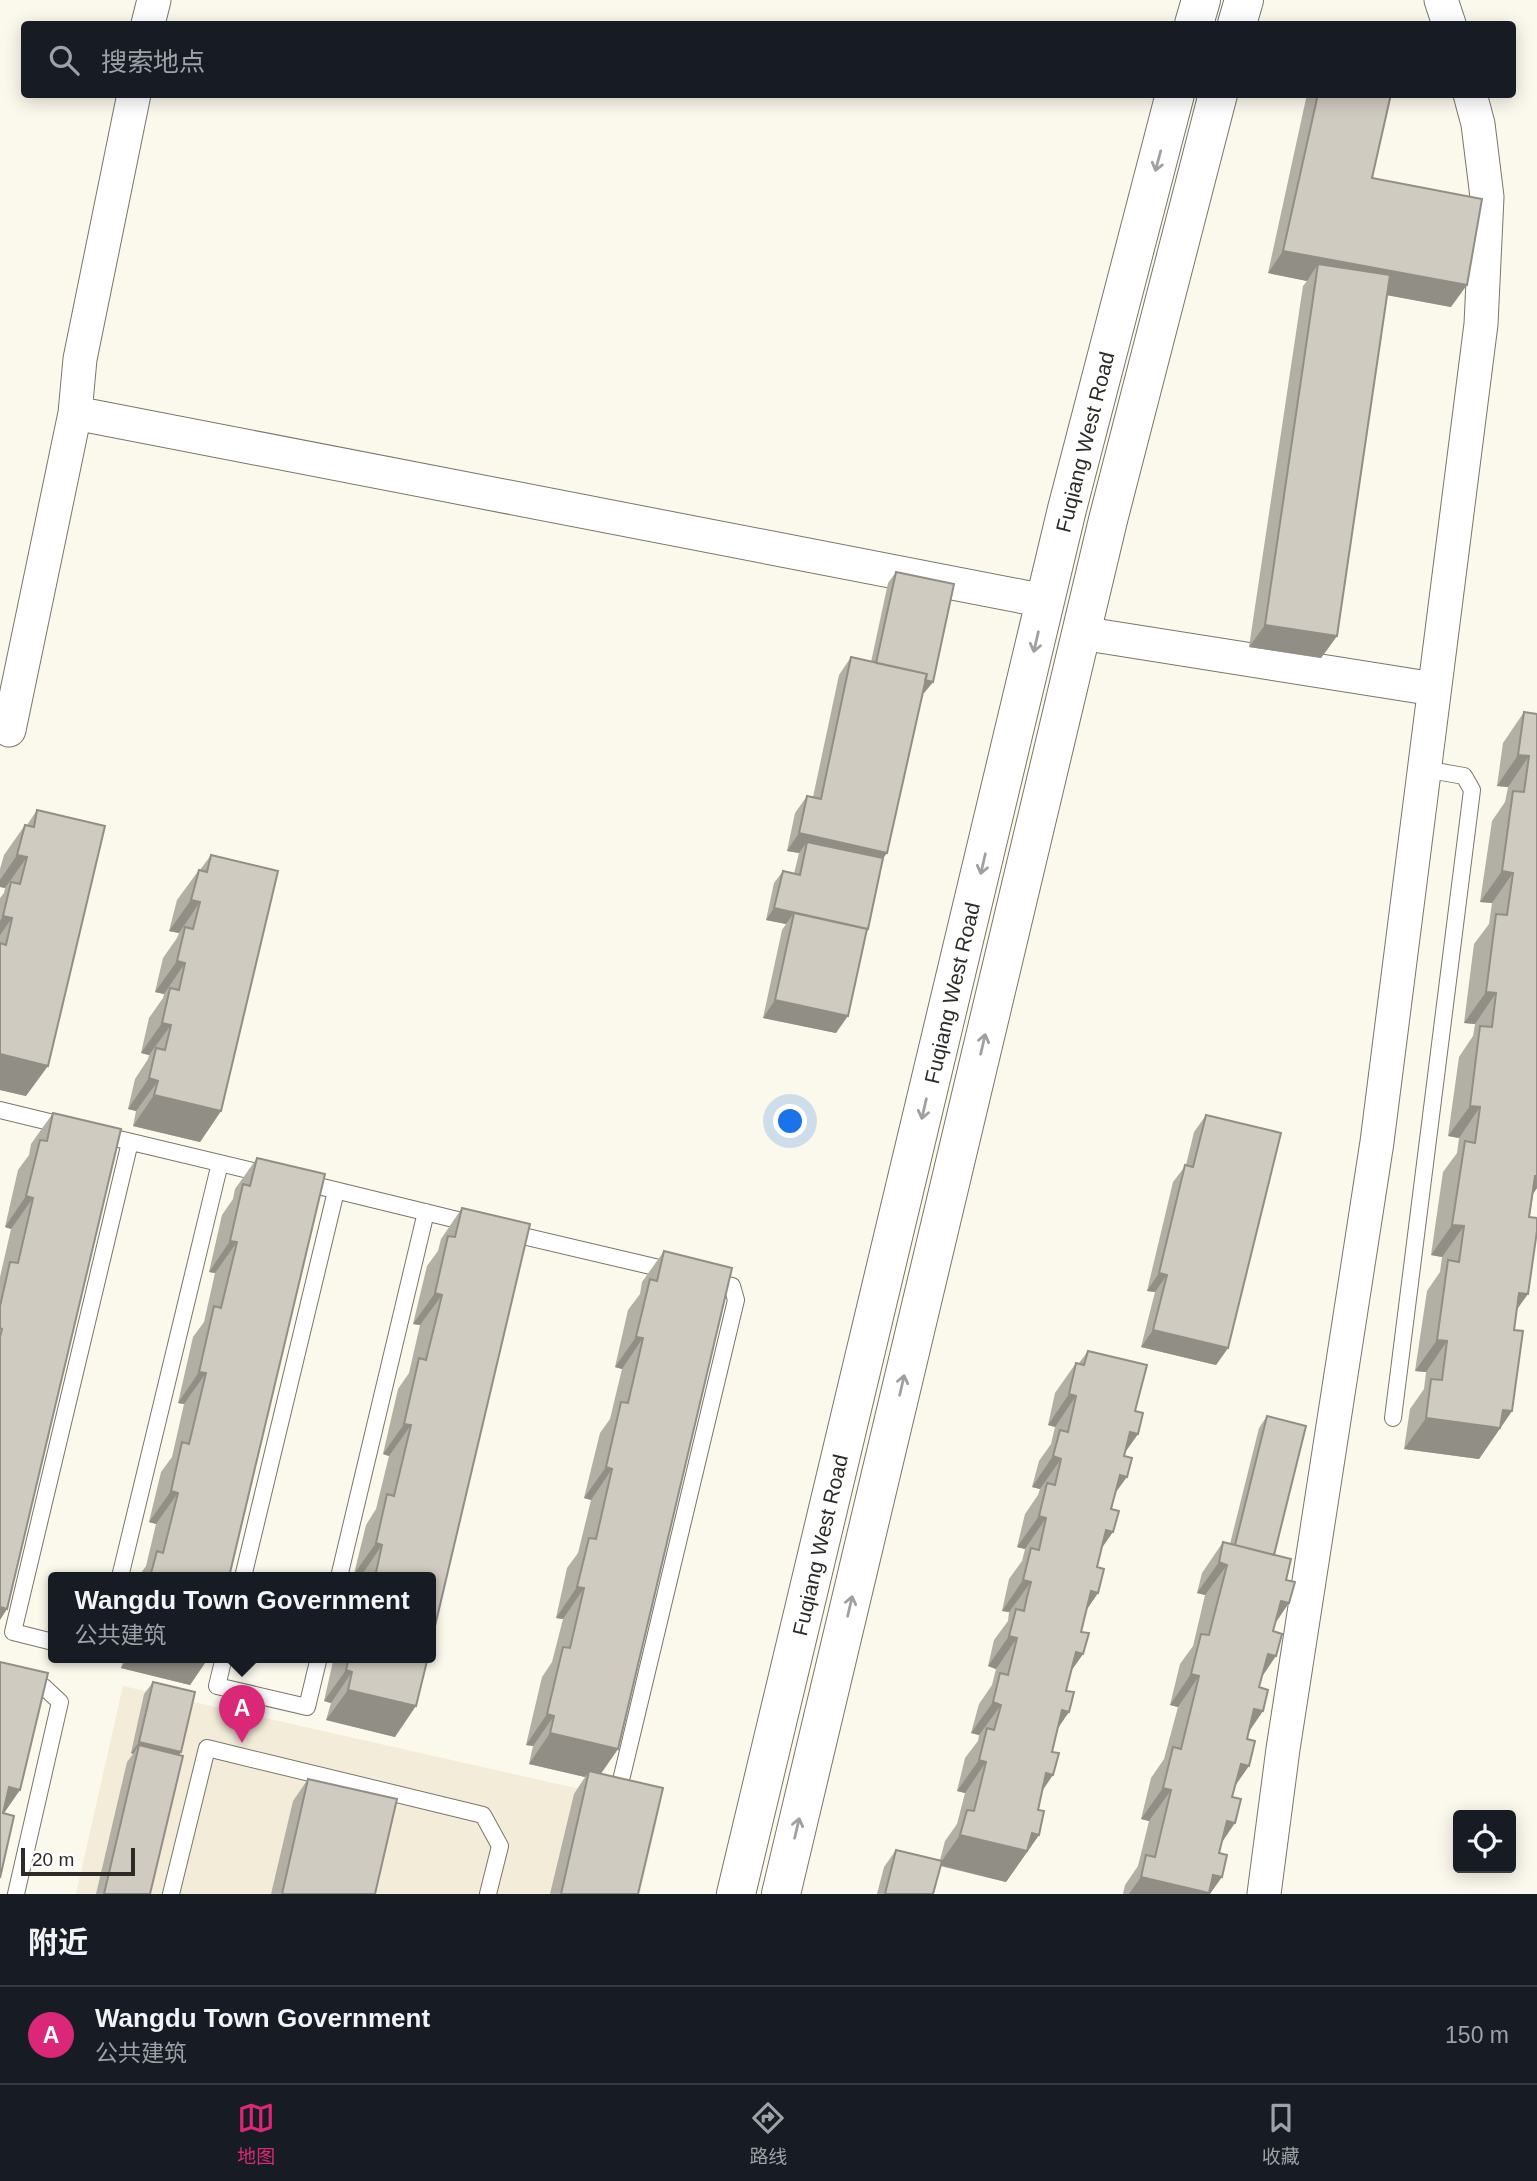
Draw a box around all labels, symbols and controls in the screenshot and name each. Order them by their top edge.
search box [21,21,1516,98]
icon: search [45,41,83,79]
text: 搜索地点 [101,47,205,77]
one-way arrow [1151,149,1164,171]
street label: Fuqiang West Road [1051,349,1119,535]
one-way arrow [1028,630,1042,653]
one-way arrow [976,852,989,874]
street label: Fuqiang West Road [920,900,984,1086]
one-way arrow [977,1034,990,1056]
one-way arrow [917,1097,930,1120]
your location [773,1104,807,1138]
one-way arrow [896,1374,910,1397]
street label: Fuqiang West Road [788,1452,852,1638]
popup [48,1572,436,1663]
text: Wangdu Town Government [74,1585,410,1615]
one-way arrow [844,1595,857,1618]
text: 公共建筑 [74,1622,166,1648]
pin: A [219,1685,265,1743]
map controls [1453,1810,1516,1873]
button: locate [1453,1810,1516,1873]
one-way arrow [791,1817,804,1840]
scale bar [21,1845,135,1877]
text: 20 m [32,1849,74,1870]
text: 附近 [28,1926,88,1959]
text: Wangdu Town Government [95,2003,430,2033]
text: A [43,2022,59,2048]
text: 150 m [1445,2022,1509,2048]
text: 公共建筑 [95,2040,187,2066]
tab: 地图 [237,2099,275,2168]
tab: 路线 [749,2099,788,2168]
tab: 收藏 [1262,2099,1300,2168]

